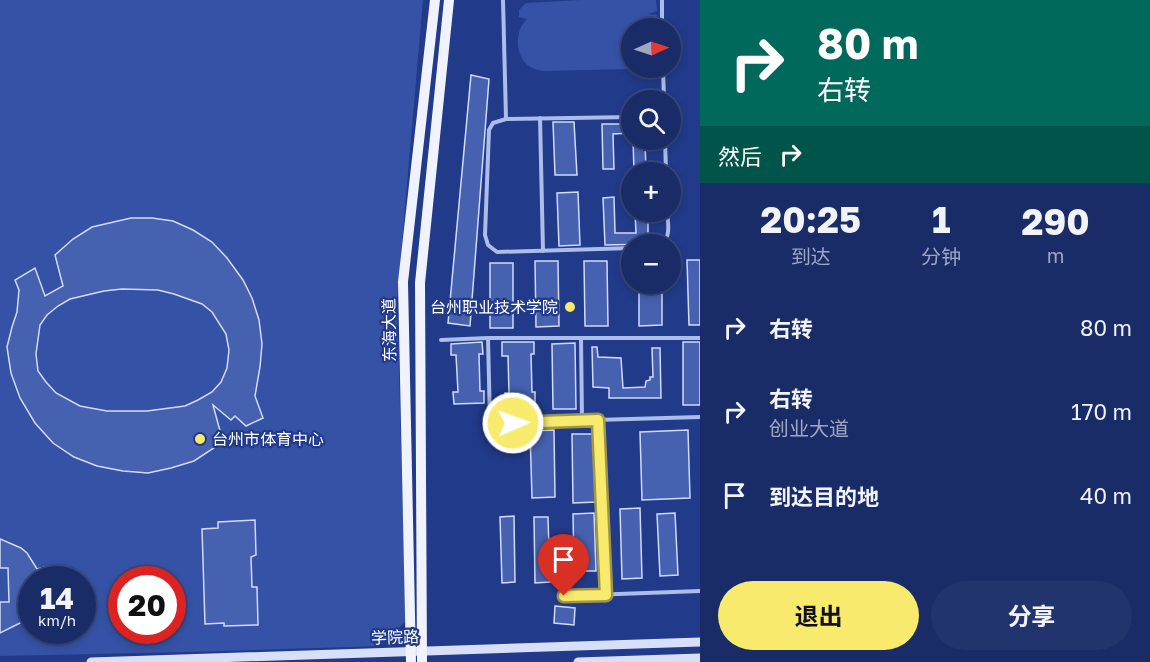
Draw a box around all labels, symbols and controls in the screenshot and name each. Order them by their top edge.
north arrow [621,18,681,78]
map controls [621,18,681,294]
text: 80 m [817,18,918,68]
icon: right [718,24,796,102]
text: 右转 [817,74,871,106]
button: search [621,90,681,150]
icon: right [774,138,807,171]
text: 然后 [718,143,762,170]
button: + [621,162,681,222]
text: 20:25 [760,198,861,241]
text: 1 [932,198,951,241]
text: 290 [1022,200,1090,243]
button: − [621,234,681,294]
text: m [1047,243,1064,267]
text: 到达 [791,244,831,268]
text: 分钟 [921,244,961,268]
place label: 台州职业技术学院 [430,297,558,317]
street label: 东海大道 [378,298,400,362]
marker: 台州职业技术学院 [563,300,577,314]
icon: right [718,311,751,344]
text: 80 m [1080,314,1132,341]
text: 右转 [769,315,813,342]
text: 右转 [769,385,813,412]
position arrow [481,391,545,455]
icon: right [718,395,751,428]
text: 170 m [1071,398,1132,425]
text: 创业大道 [769,416,849,440]
place label: 台州市体育中心 [212,429,324,449]
marker: 台州市体育中心 [193,432,207,446]
icon: arrive [718,479,751,512]
text: 40 m [1080,482,1132,509]
text: 到达目的地 [769,483,879,510]
pin [538,534,589,596]
icon: arrive [547,543,580,576]
speed limit sign: 20 [108,566,186,644]
text: 14 [40,580,74,616]
button: 退出 [718,581,919,650]
button: 分享 [931,581,1132,650]
text: km/h [38,611,76,629]
street label: 学院路 [371,626,419,648]

